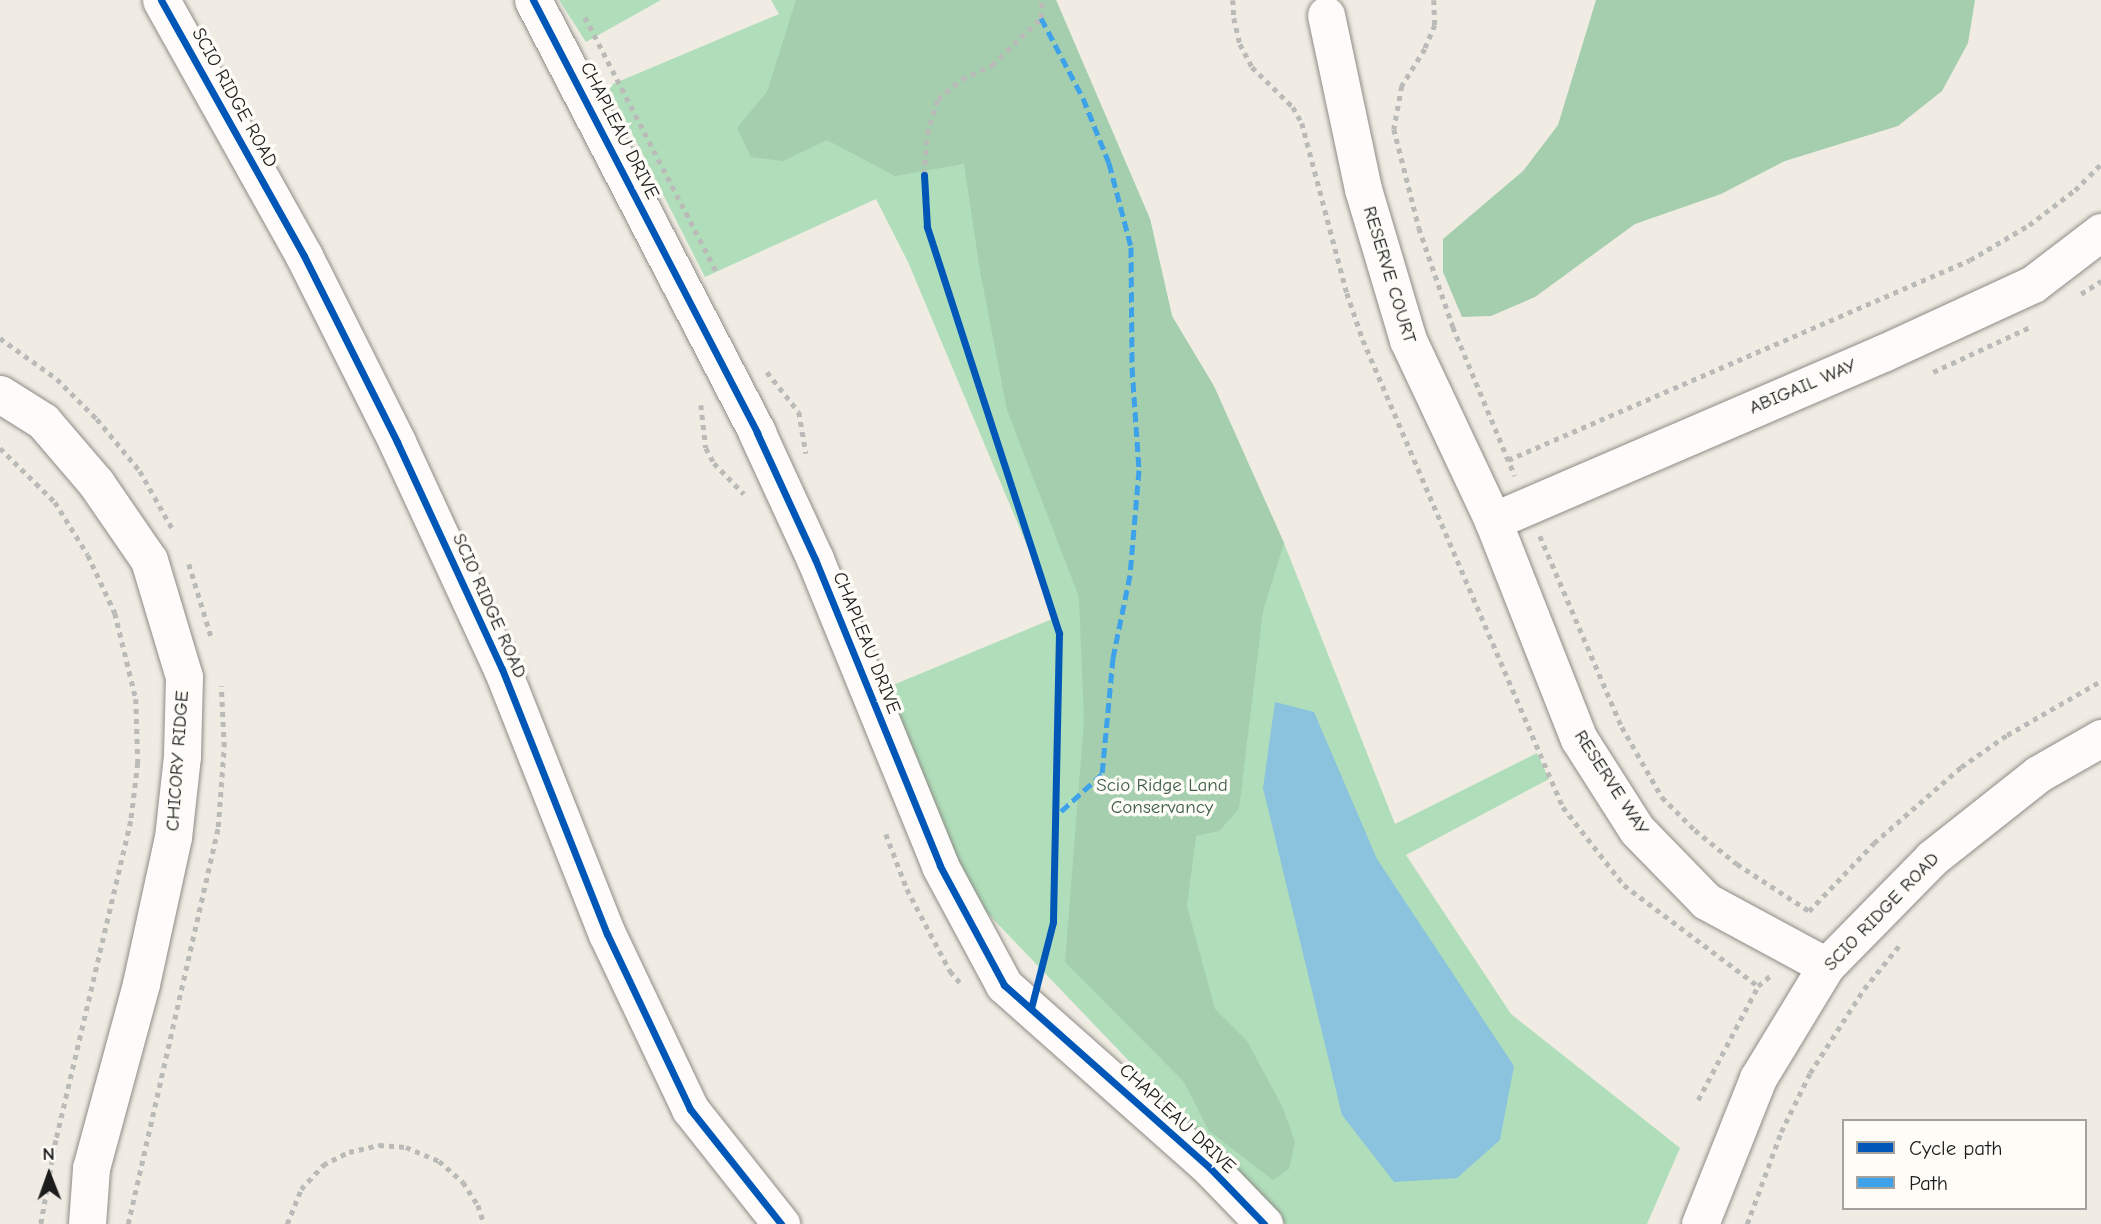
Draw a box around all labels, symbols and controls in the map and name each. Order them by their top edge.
street label: SCIO RIDGE ROAD [186,24,282,172]
street label: CHAPLEAU DRIVE [575,59,663,203]
street label: RESERVE COURT [1357,204,1421,346]
street label: ABIGAIL WAY [1746,354,1860,420]
street label: SCIO RIDGE ROAD [447,530,531,682]
street label: CHAPLEAU DRIVE [827,569,905,717]
street label: CHICORY RIDGE [162,690,194,832]
street label: RESERVE WAY [1569,726,1653,840]
park label: Scio Ridge Land Conservancy [1096,775,1228,819]
street label: SCIO RIDGE ROAD [1820,848,1944,976]
street label: CHAPLEAU DRIVE [1114,1059,1240,1179]
legend [1842,1119,2087,1210]
text: Cycle path [1909,1136,2002,1160]
north arrow [14,1140,84,1210]
text: N [42,1143,55,1165]
text: Path [1909,1171,1948,1195]

